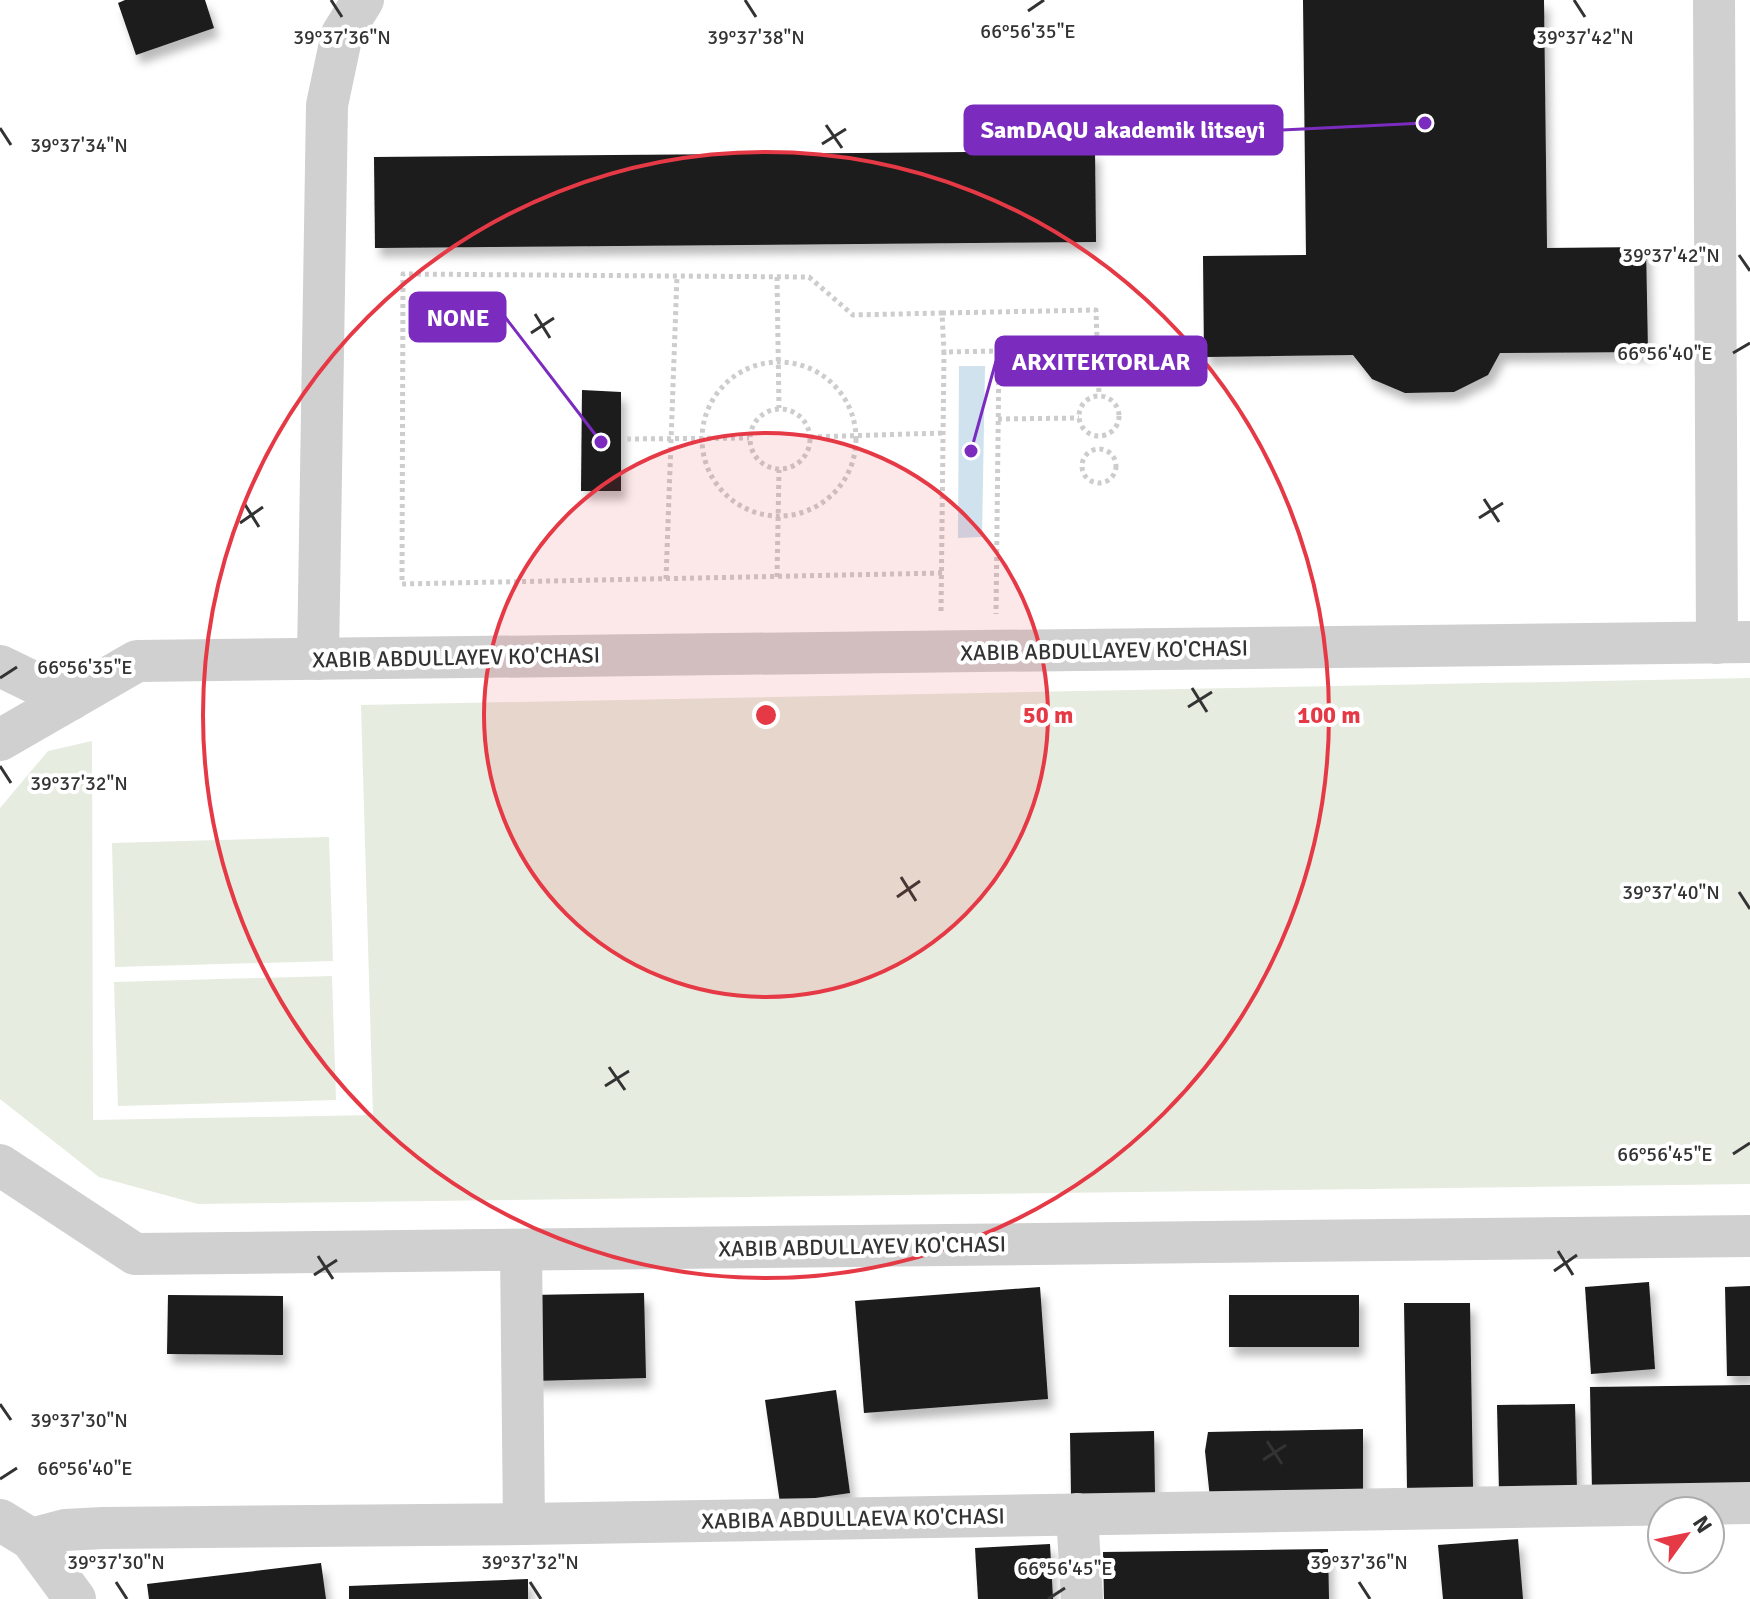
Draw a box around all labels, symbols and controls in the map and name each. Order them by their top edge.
text: 66°56'35"E [980,19,1076,44]
text: 39°37'36"N [293,25,391,50]
text: 39°37'38"N [707,25,805,50]
text: 39°37'42"N [1536,25,1634,50]
callout: SamDAQU akademik litseyi [965,106,1282,154]
text: SamDAQU akademik litseyi [981,115,1265,145]
text: 39°37'34"N [30,133,128,158]
text: 39°37'42"N [1622,243,1720,268]
callout: NONE [410,293,505,341]
text: NONE [426,303,490,333]
callout: ARXITEKTORLAR [996,337,1206,385]
text: 66°56'40"E [1617,341,1713,366]
text: ARXITEKTORLAR [1012,347,1190,377]
street label: XABIB ABDULLAYEV KO'CHASI [960,634,1248,667]
street label: XABIB ABDULLAYEV KO'CHASI [312,641,600,674]
text: 66°56'35"E [37,655,133,680]
text: 50 m [1023,700,1073,730]
text: 100 m [1297,700,1361,730]
centre of rings [752,701,780,729]
text: 39°37'32"N [30,771,128,796]
text: 39°37'40"N [1622,880,1720,905]
text: 66°56'45"E [1617,1142,1713,1167]
street label: XABIB ABDULLAYEV KO'CHASI [718,1230,1006,1263]
text: 39°37'30"N [30,1408,128,1433]
text: 66°56'40"E [37,1456,133,1481]
north arrow [1646,1495,1726,1575]
street label: XABIBA ABDULLAEVA KO'CHASI [701,1502,1005,1535]
text: N [1687,1511,1718,1538]
text: 39°37'30"N [67,1550,165,1575]
text: 39°37'32"N [481,1550,579,1575]
text: 39°37'36"N [1310,1550,1408,1575]
text: 66°56'45"E [1017,1556,1113,1581]

